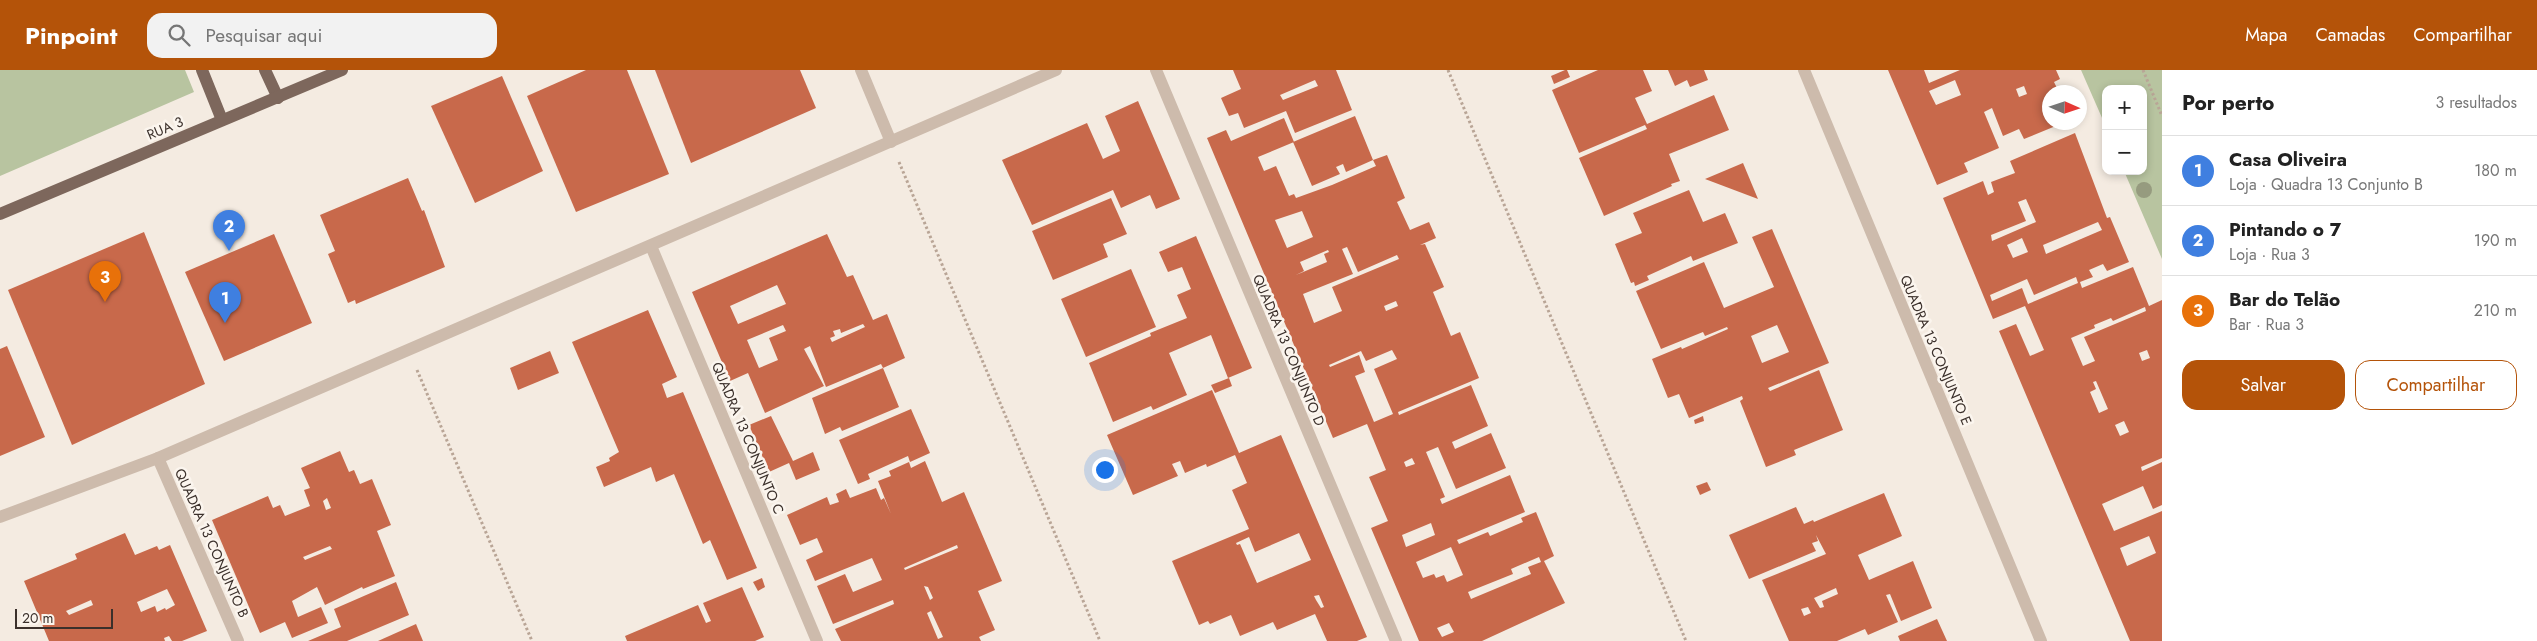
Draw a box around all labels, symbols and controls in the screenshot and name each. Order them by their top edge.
search box [147,13,497,58]
text: Pinpoint [25,18,117,53]
icon: search [165,21,193,49]
text: Pesquisar aqui [205,22,322,49]
text: Mapa [2245,22,2287,48]
text: Camadas [2315,22,2385,48]
text: Compartilhar [2413,22,2512,48]
north arrow [2042,85,2087,130]
map controls [2102,85,2147,175]
button: + [2102,85,2147,130]
text: Por perto [2182,88,2274,118]
text: 3 resultados [2436,91,2517,114]
street label: RUA 3 [144,111,187,145]
button: − [2102,130,2147,175]
text: Casa Oliveira [2229,146,2347,173]
text: 1 [2194,159,2202,182]
text: 180 m [2474,159,2517,182]
text: Loja · Quadra 13 Conjunto B [2229,173,2423,196]
pin: 2 [213,210,245,251]
text: Pintando o 7 [2229,216,2341,243]
text: 2 [2193,229,2203,252]
text: 190 m [2474,229,2517,252]
text: Loja · Rua 3 [2229,243,2310,266]
pin: 3 [89,261,121,302]
street label: QUADRA 13 CONJUNTO D [1248,271,1330,429]
street label: QUADRA 13 CONJUNTO E [1895,272,1977,428]
pin: 1 [209,282,241,323]
text: Bar do Telão [2229,286,2340,313]
text: 3 [2193,299,2203,322]
text: 210 m [2474,299,2517,322]
text: Bar · Rua 3 [2229,313,2304,336]
street label: QUADRA 13 CONJUNTO C [707,359,789,517]
button: Salvar [2182,360,2345,410]
button: Compartilhar [2355,360,2517,410]
your location [1092,457,1118,483]
street label: QUADRA 13 CONJUNTO B [170,465,254,621]
scale bar [15,606,112,629]
text: 20 m [22,608,54,628]

